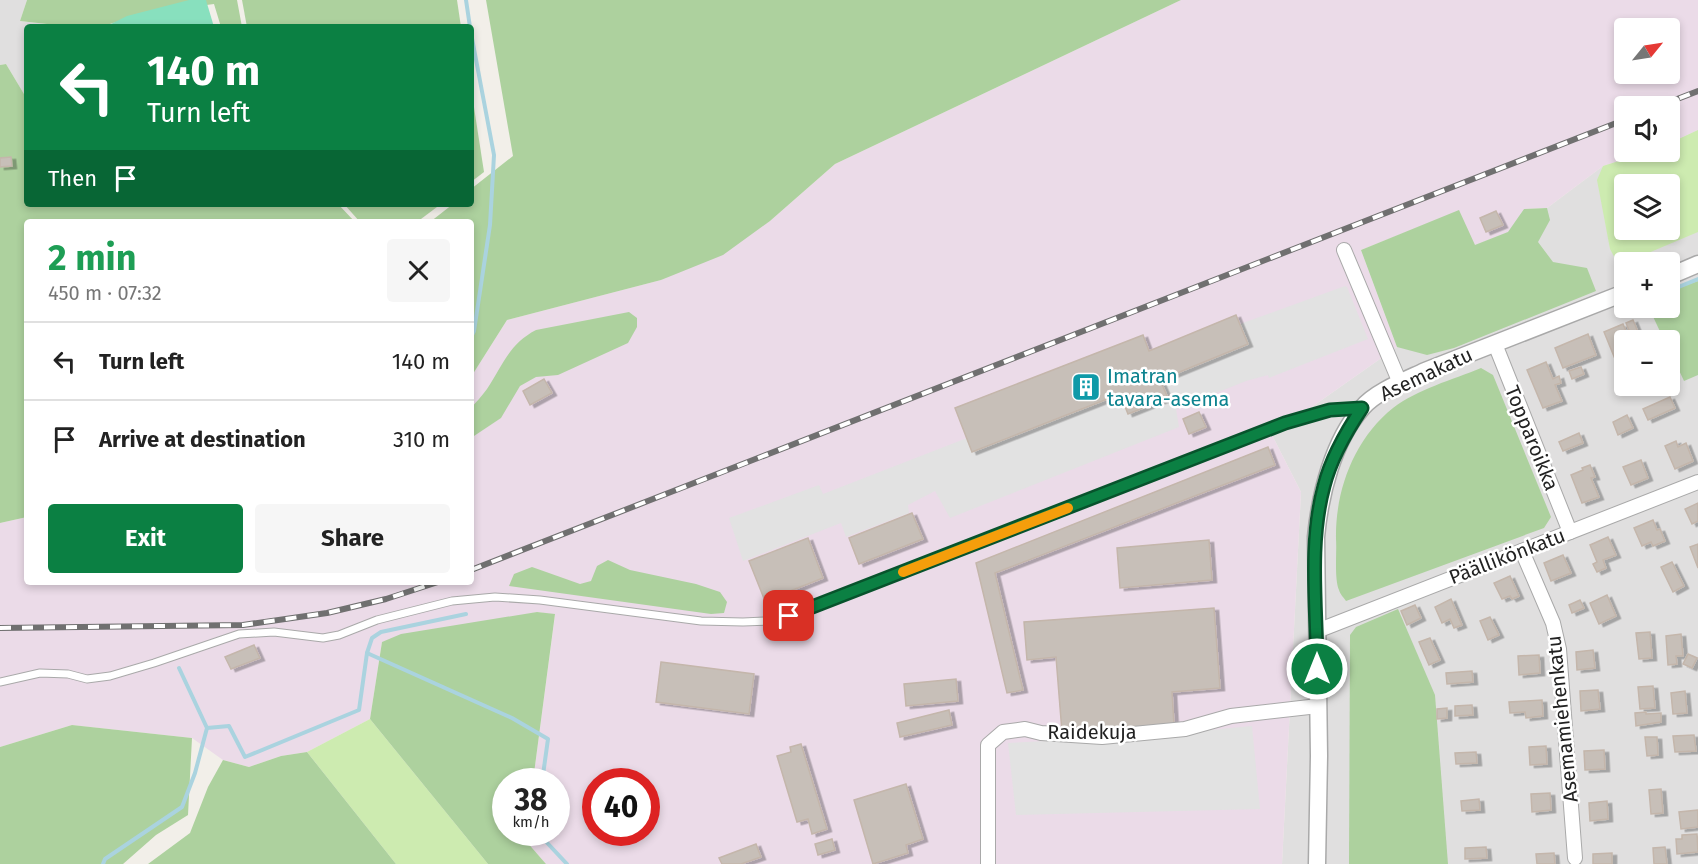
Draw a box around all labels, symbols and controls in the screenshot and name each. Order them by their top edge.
north arrow [1614,18,1680,84]
map controls [1614,18,1680,396]
text: 140 m [147,46,260,96]
icon: left [48,48,126,126]
button: sound [1614,96,1680,162]
text: Turn left [147,97,250,129]
icon: arrive [109,162,142,195]
text: Then [48,165,97,192]
button: layers [1614,174,1680,240]
text: 2 min [48,236,137,280]
button: close [387,239,450,302]
button: + [1614,252,1680,318]
text: 450 m · 07:32 [48,281,162,305]
button: − [1614,330,1680,396]
street label: Asemakatu [1376,342,1476,406]
icon: left [48,345,81,378]
text: Turn left [99,348,184,375]
text: 140 m [392,348,450,375]
place label: Imatran tavara-asema [1107,364,1229,411]
building icon: Imatran tavara-asema [1070,371,1102,403]
street label: Topparoikka [1500,382,1564,494]
icon: arrive [48,423,81,456]
text: Arrive at destination [99,426,306,453]
text: 310 m [393,426,450,453]
button: Exit [48,504,243,573]
button: Share [255,504,450,573]
street label: Päällikönkatu [1446,523,1568,589]
pin [763,590,814,641]
icon: arrive [772,599,805,632]
street label: Asemamiehenkatu [1541,634,1583,804]
position arrow [1285,637,1349,701]
street label: Raidekuja [1047,720,1137,744]
speed limit sign: 40 [582,768,660,846]
text: 38 [514,782,548,818]
text: km/h [512,813,550,831]

